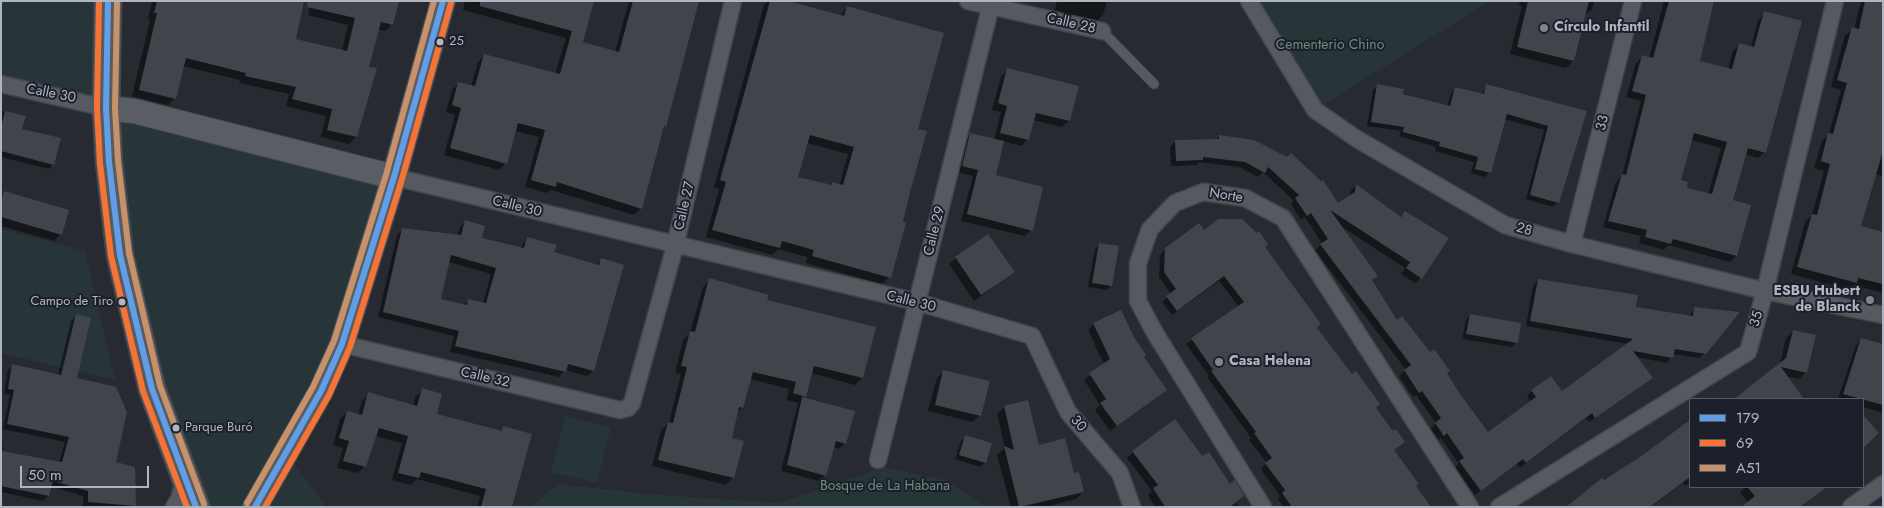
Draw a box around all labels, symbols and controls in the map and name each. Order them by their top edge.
street label: Calle 28 [1045,10,1097,38]
place label: Círculo Infantil [1554,20,1649,36]
marker: Círculo Infantil [1538,22,1550,34]
place label: 25 [449,34,464,50]
marker: 25 [435,37,445,47]
park label: Cementerio Chino [1276,38,1384,54]
street label: Calle 30 [25,81,77,107]
street label: 33 [1593,114,1613,132]
street label: Calle 27 [671,180,699,232]
street label: Norte [1208,185,1244,207]
street label: Calle 30 [491,193,543,221]
street label: Calle 29 [921,205,949,257]
street label: 28 [1514,220,1534,240]
place label: ESBU Hubert de Blanck [1774,284,1860,316]
street label: Calle 30 [885,288,937,316]
place label: Campo de Tiro [31,294,113,310]
marker: ESBU Hubert de Blanck [1864,294,1876,306]
marker: Campo de Tiro [117,297,127,307]
street label: 35 [1747,309,1767,329]
place label: Casa Helena [1229,354,1311,370]
marker: Casa Helena [1213,356,1225,368]
street label: Calle 32 [459,364,511,392]
legend [1689,398,1864,488]
text: 179 [1736,407,1759,429]
street label: 30 [1066,412,1090,436]
place label: Parque Buró [185,420,253,436]
marker: Parque Buró [171,423,181,433]
text: 69 [1736,432,1753,454]
scale bar [22,456,151,488]
text: A51 [1736,457,1761,479]
text: 50 m [28,464,62,486]
park label: Bosque de La Habana [820,479,950,495]

